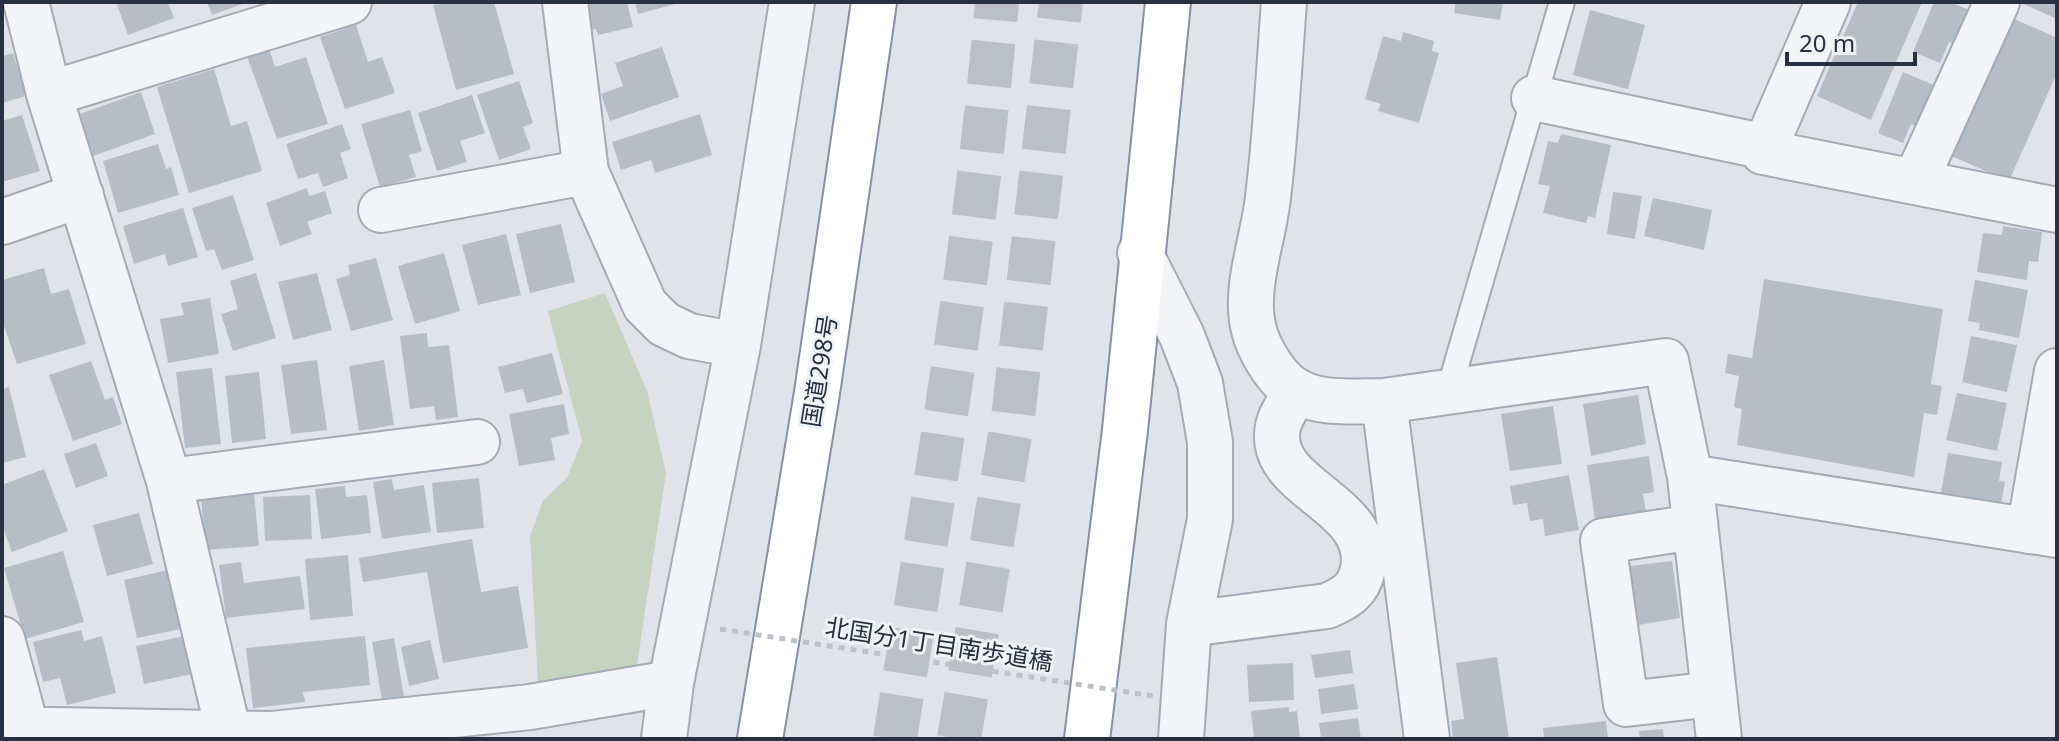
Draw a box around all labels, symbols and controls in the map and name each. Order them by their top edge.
scale bar [1787,16,1915,66]
text: 20 m [1799,26,1855,59]
street label: 国道298号 [793,312,844,429]
street label: 北国分1丁目南歩道橋 [823,609,1055,678]

